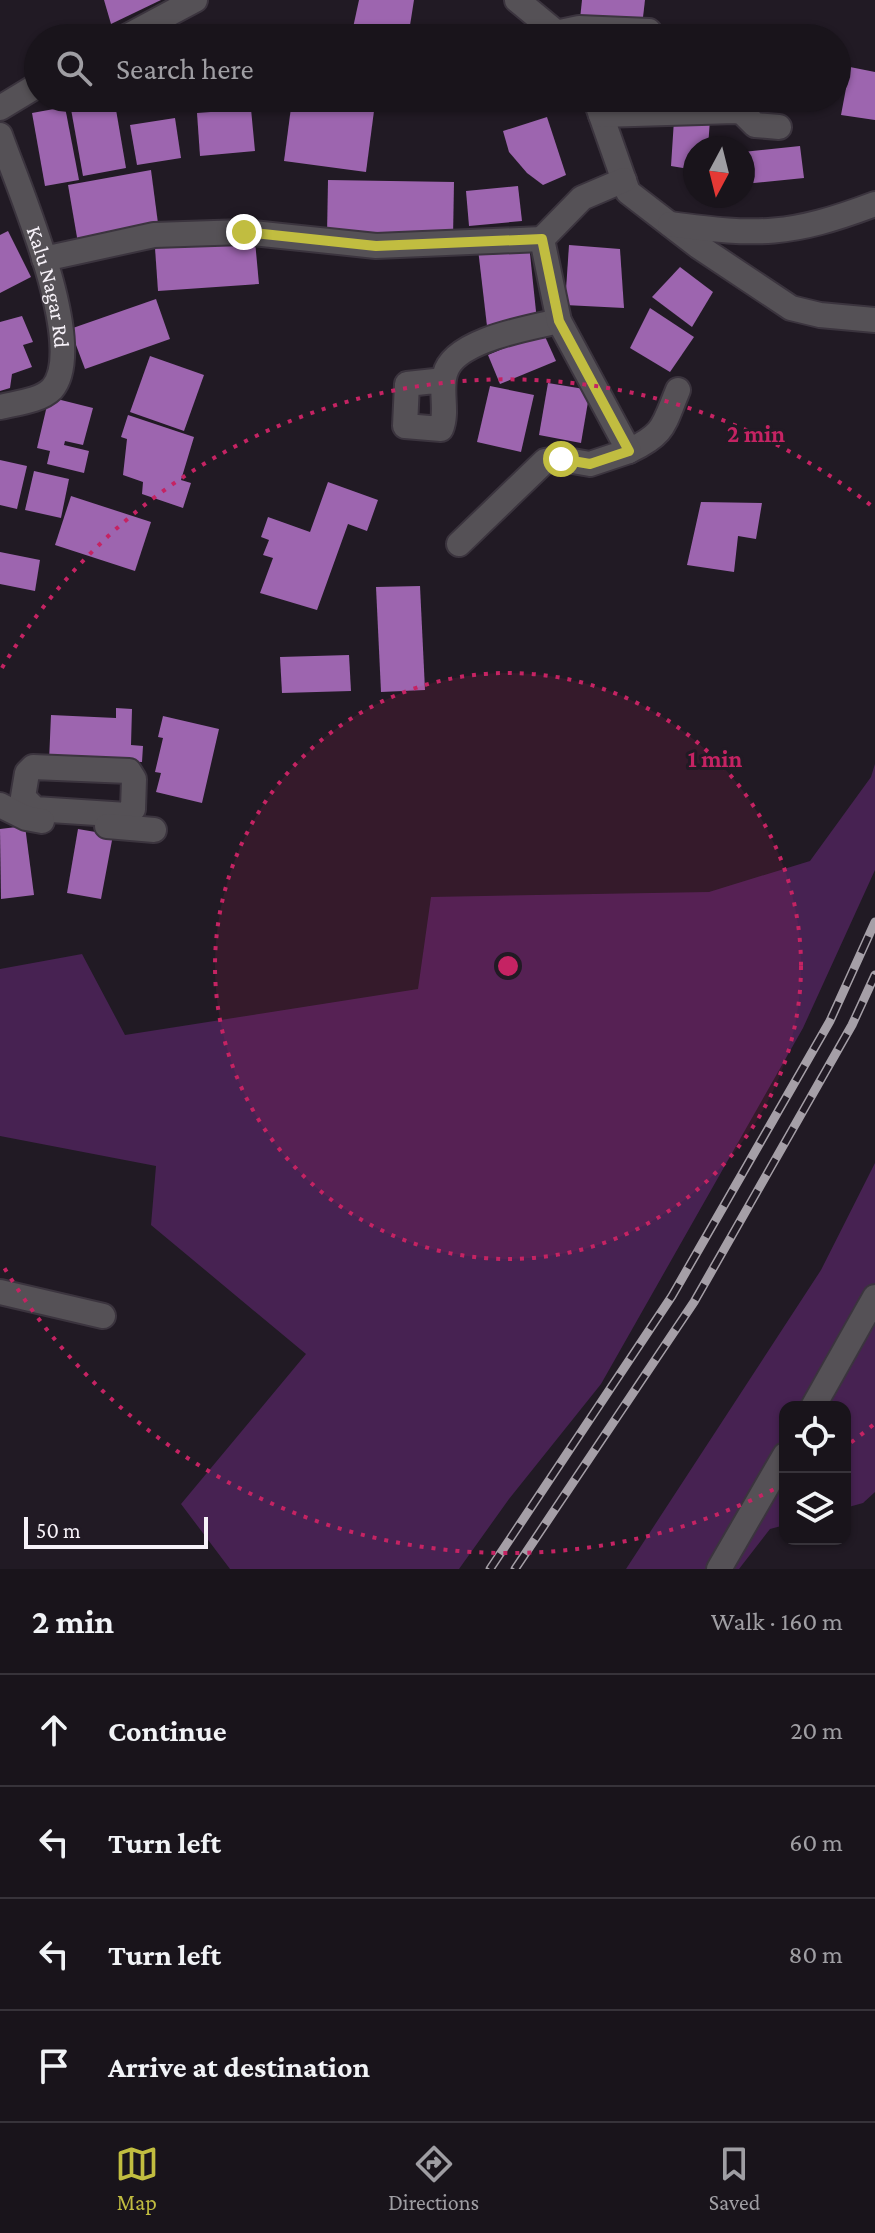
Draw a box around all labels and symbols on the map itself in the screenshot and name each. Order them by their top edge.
north arrow [683,136,755,208]
route end [226,214,262,250]
street label: Kalu Nagar Rd [22,222,75,349]
text: 2 min [727,420,785,447]
route start [543,441,579,477]
text: 1 min [688,745,743,772]
centre of rings [494,952,522,980]
scale bar [24,1513,208,1549]

